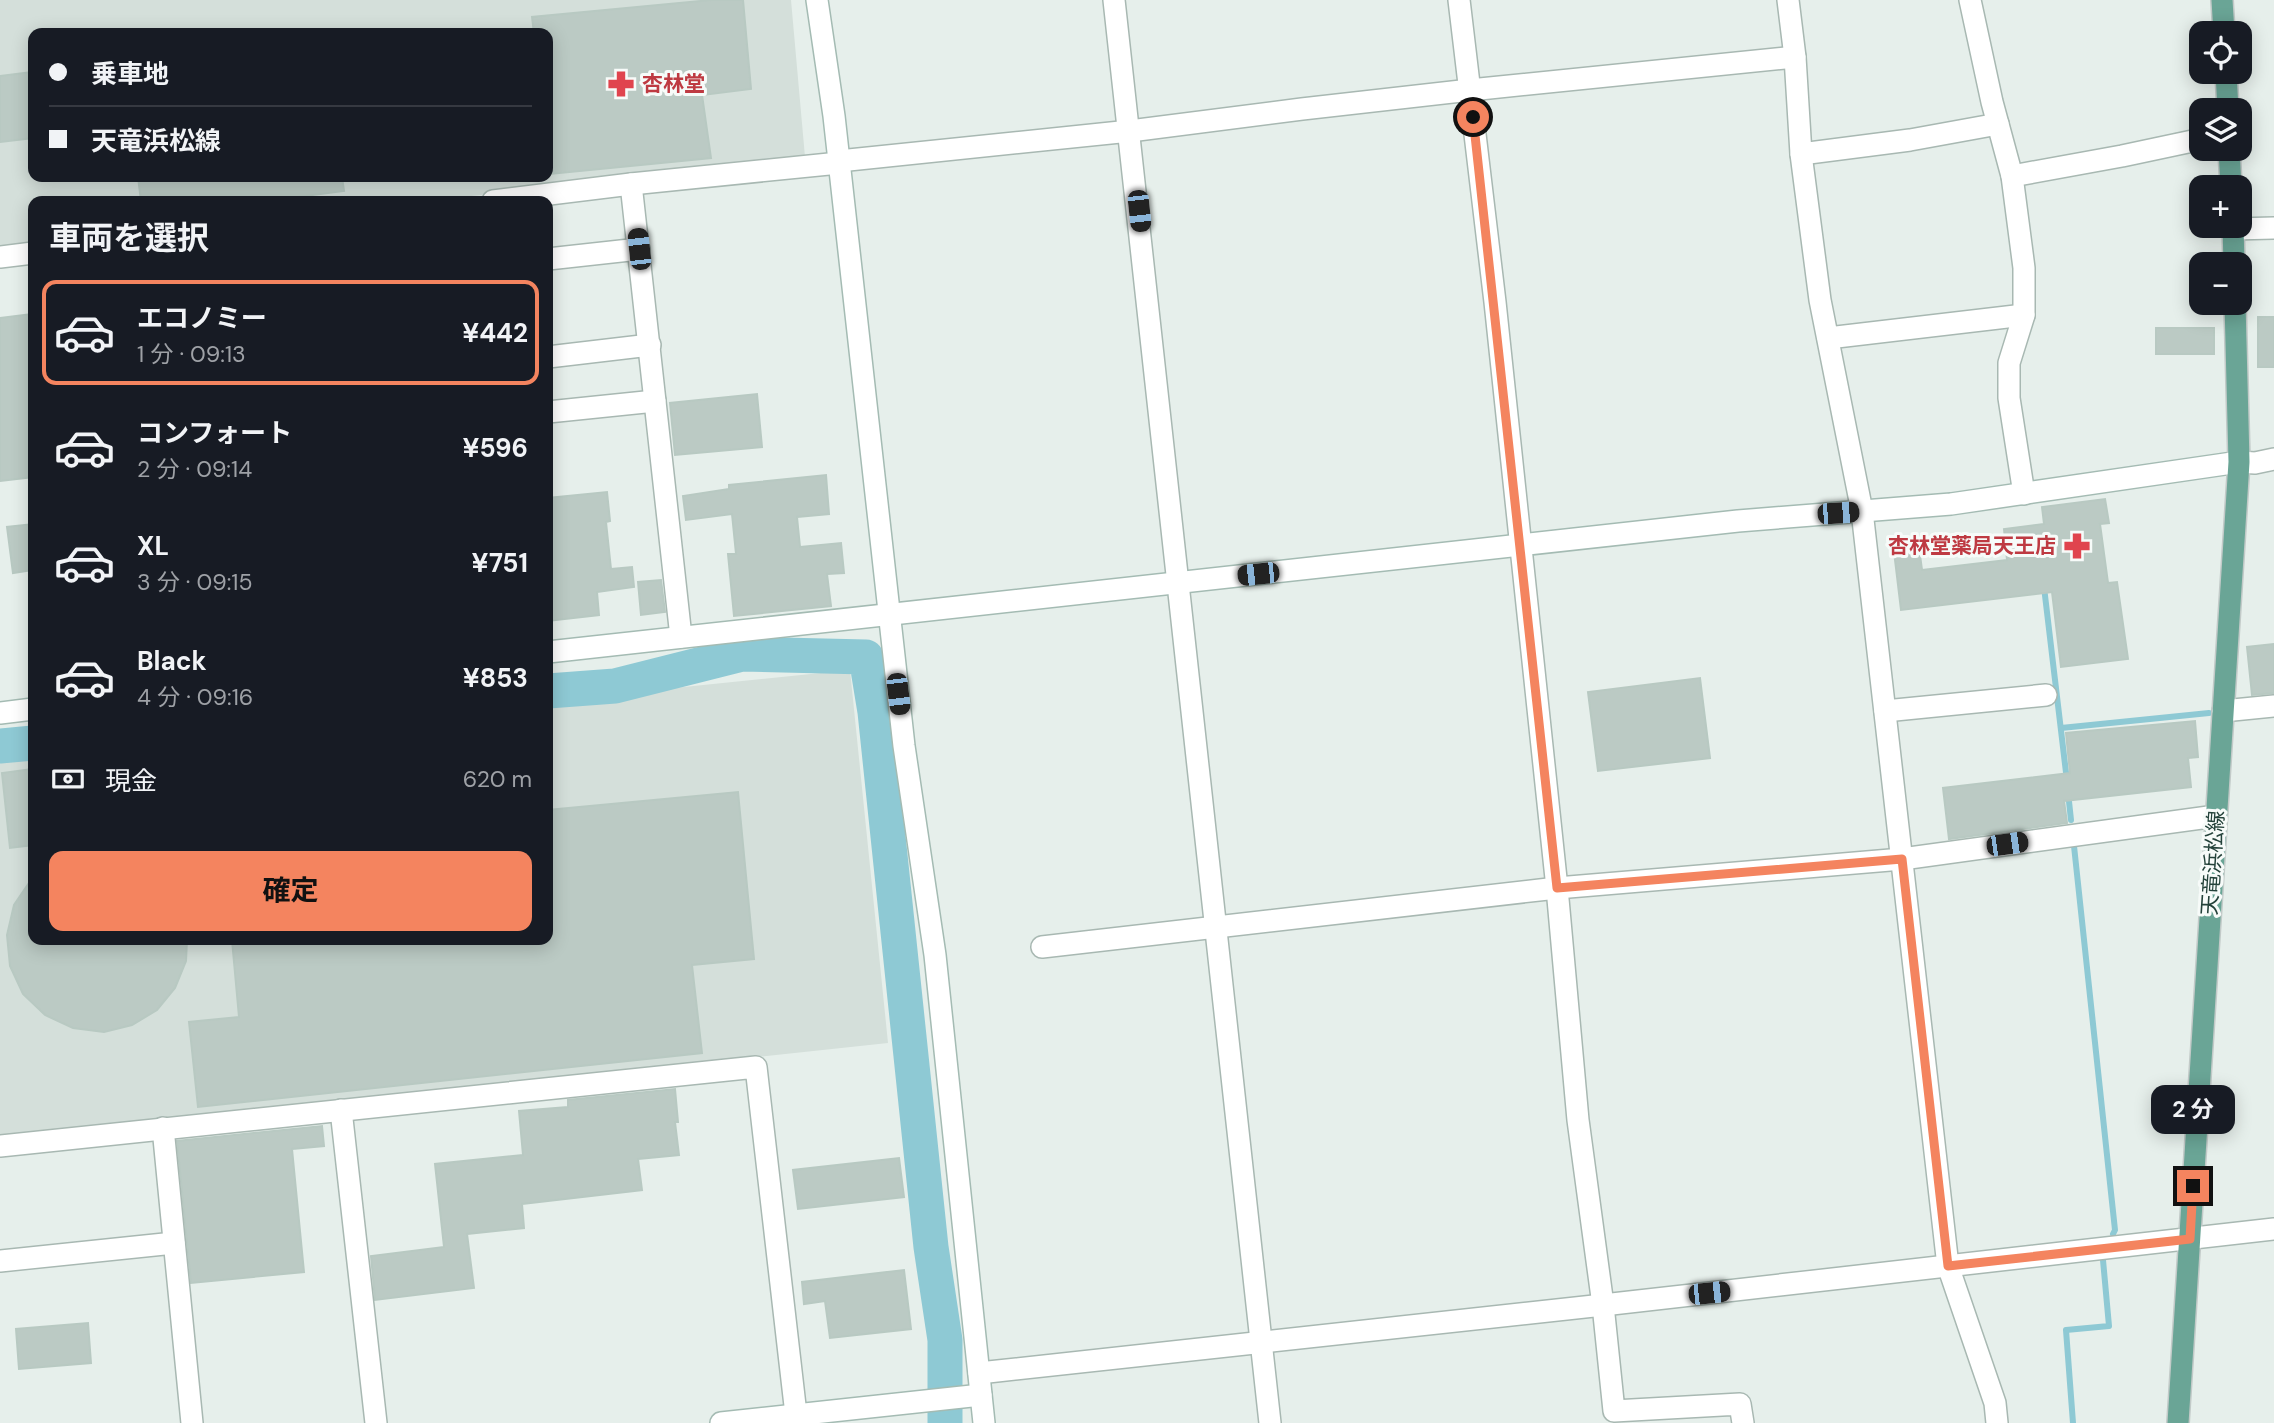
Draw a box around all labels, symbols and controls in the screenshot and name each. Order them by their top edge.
map controls [2189,21,2252,315]
button: locate [2189,21,2252,84]
text: 乗車地 [91,57,169,91]
pharmacy icon: 杏林堂 [606,69,636,99]
place label: 杏林堂 [642,70,705,98]
button: layers [2189,98,2252,161]
route start [1457,101,1489,133]
text: 天竜浜松線 [91,124,221,158]
button: + [2189,175,2252,238]
car [1127,189,1152,233]
text: 車両を選択 [49,217,209,259]
car [627,227,652,271]
button: − [2189,252,2252,315]
icon: car [53,301,116,364]
text: エコノミー [137,301,267,335]
text: ¥442 [462,316,528,350]
text: 1 分 · 09:13 [137,339,246,369]
icon: car [53,416,116,479]
text: コンフォート [137,416,292,450]
text: ¥596 [463,431,528,465]
text: 2 分 · 09:14 [137,454,252,484]
car [1817,501,1860,525]
text: XL [137,529,169,563]
icon: car [53,531,116,594]
pharmacy icon: 杏林堂薬局天王店 [2062,531,2092,561]
place label: 杏林堂薬局天王店 [1888,532,2056,560]
text: ¥751 [471,546,528,580]
car [1237,561,1280,587]
text: 3 分 · 09:15 [137,567,253,597]
text: Black [137,644,207,678]
icon: car [53,646,116,709]
text: ¥853 [463,661,528,695]
car [886,672,911,716]
text: 4 分 · 09:16 [137,682,253,712]
icon: cash [49,760,87,798]
text: 現金 [105,764,157,798]
text: 620 m [463,764,532,794]
street label: 天竜浜松線 [2195,810,2231,916]
car [1985,831,2030,857]
button: 確定 [49,851,532,931]
callout: 2 分 [2151,1084,2235,1134]
text: 2 分 [2172,1094,2214,1124]
route end [2177,1170,2209,1202]
car [1688,1280,1731,1306]

